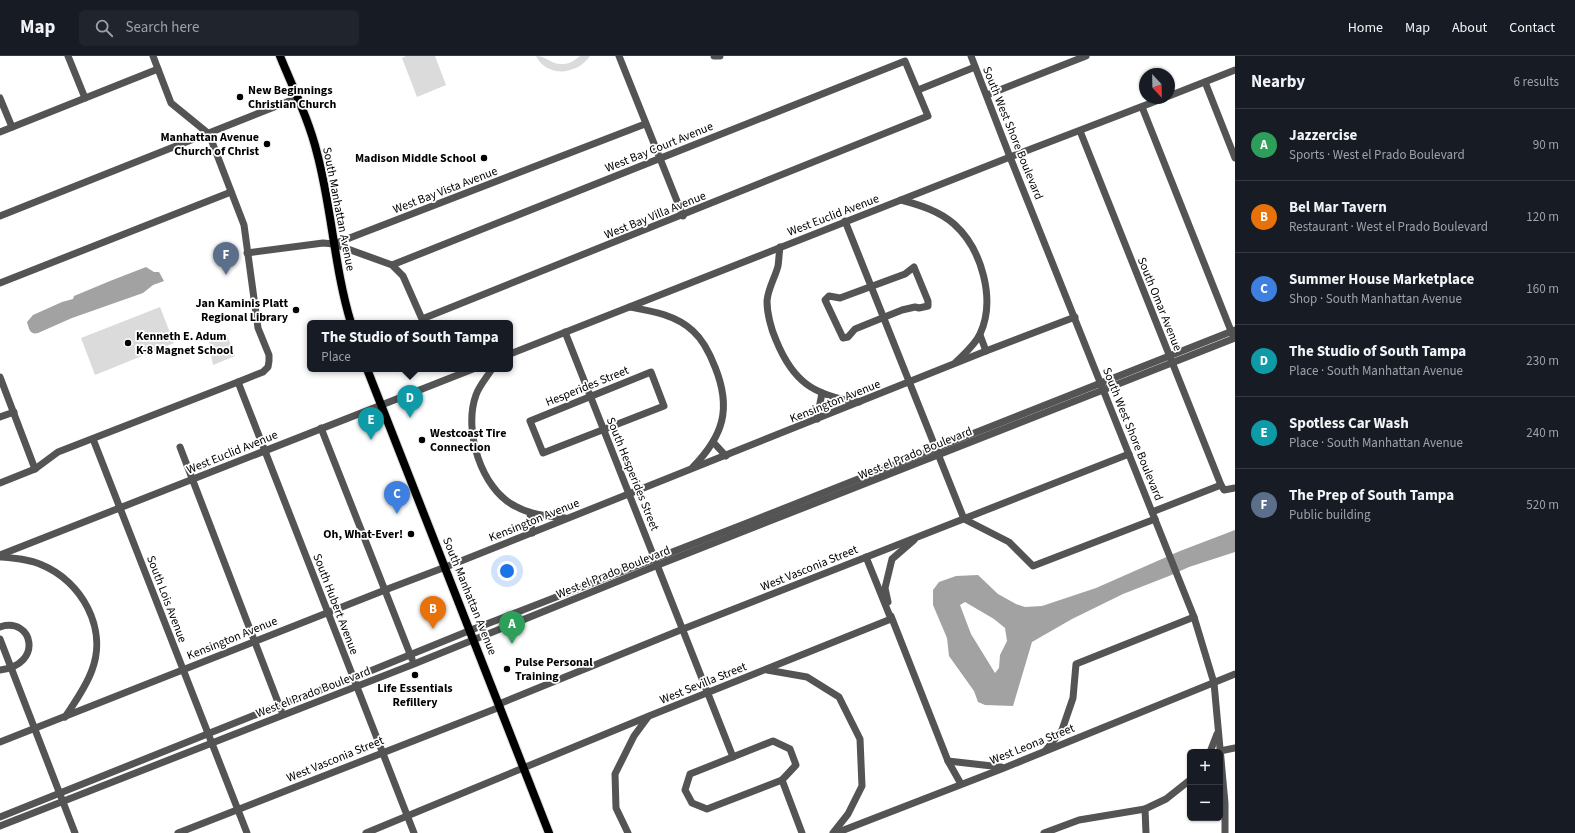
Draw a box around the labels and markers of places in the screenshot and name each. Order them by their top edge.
place label: New Beginnings Christian Church [248,82,336,113]
marker: New Beginnings Christian Church [235,92,245,102]
place label: Manhattan Avenue Church of Christ [160,129,259,160]
marker: Manhattan Avenue Church of Christ [262,139,272,149]
place label: Madison Middle School [355,150,477,167]
marker: Madison Middle School [479,153,489,163]
pin: F [213,242,239,275]
place label: Jan Kaminis Platt Regional Library [195,295,289,326]
marker: Jan Kaminis Platt Regional Library [291,305,301,315]
place label: Kenneth E. Adum K-8 Magnet School [136,328,234,359]
marker: Kenneth E. Adum K-8 Magnet School [123,338,133,348]
pin: D [397,385,423,418]
pin: E [358,407,384,440]
place label: Westcoast Tire Connection [430,425,507,456]
marker: Westcoast Tire Connection [417,435,427,445]
pin: C [384,481,410,514]
place label: Oh, What-Ever! [323,526,403,543]
marker: Oh, What-Ever! [406,529,416,539]
pin: B [420,596,446,629]
pin: A [499,611,525,644]
place label: Pulse Personal Training [515,654,593,685]
marker: Pulse Personal Training [502,664,512,674]
marker: Life Essentials Refillery [410,670,420,680]
place label: Life Essentials Refillery [377,680,453,711]

